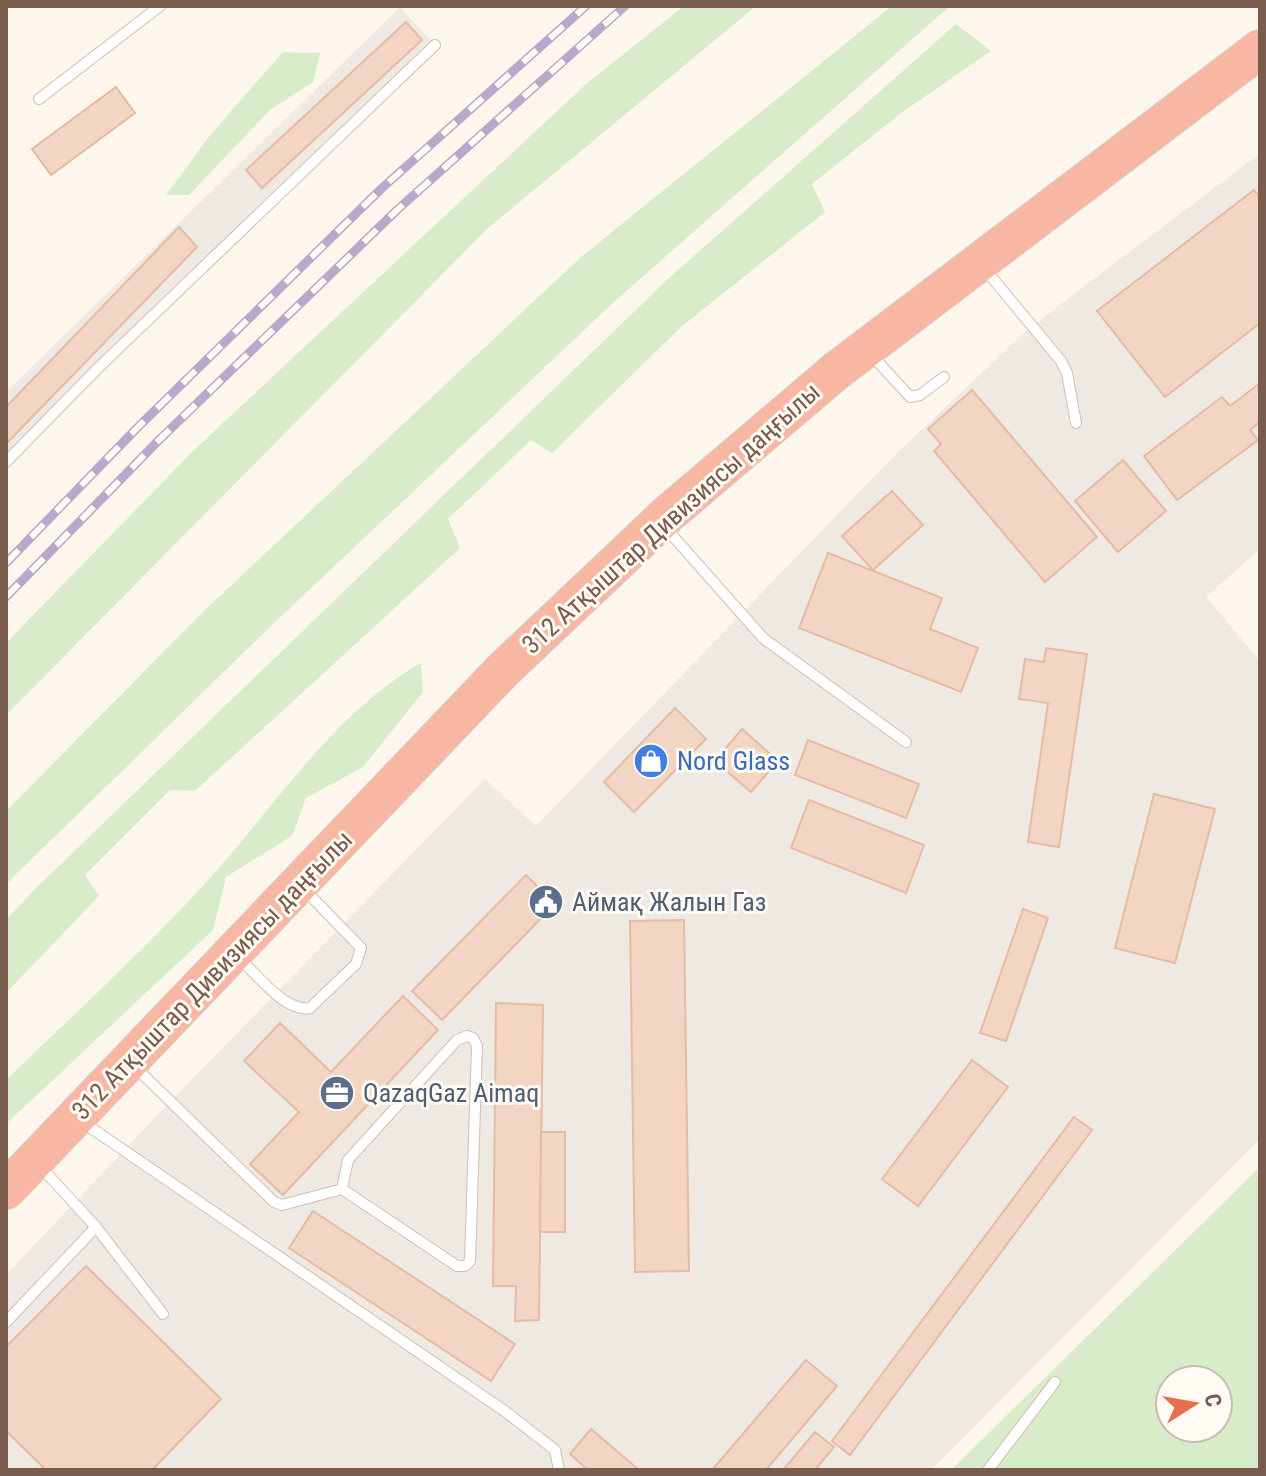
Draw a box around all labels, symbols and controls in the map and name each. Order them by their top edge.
street label: 312 Атқыштар Дивизиясы даңғылы [516,376,826,660]
shop icon: Nord Glass [632,742,670,780]
place label: Nord Glass [677,746,790,776]
street label: 312 Атқыштар Дивизиясы даңғылы [66,824,358,1126]
public building icon: Аймақ Жалын Газ [527,883,565,921]
place label: Аймақ Жалын Газ [572,887,766,917]
office icon: QazaqGaz Aimaq [318,1074,356,1112]
place label: QazaqGaz Aimaq [363,1078,539,1108]
north arrow [1154,1364,1234,1444]
text: С [1200,1392,1227,1409]

